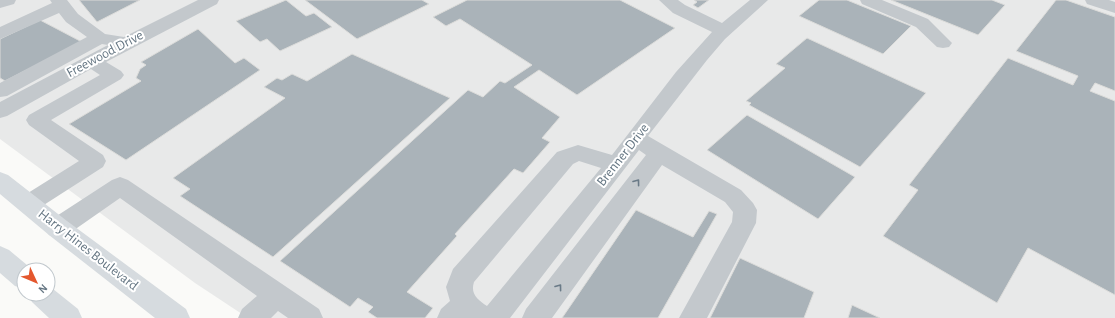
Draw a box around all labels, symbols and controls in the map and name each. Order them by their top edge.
street label: Freewood Drive [64,28,146,80]
street label: Brenner Drive [594,121,652,189]
one-way arrow [632,180,639,187]
street label: Harry Hines Boulevard [35,207,141,293]
north arrow [16,262,56,302]
text: N [36,282,49,295]
one-way arrow [555,284,562,291]

